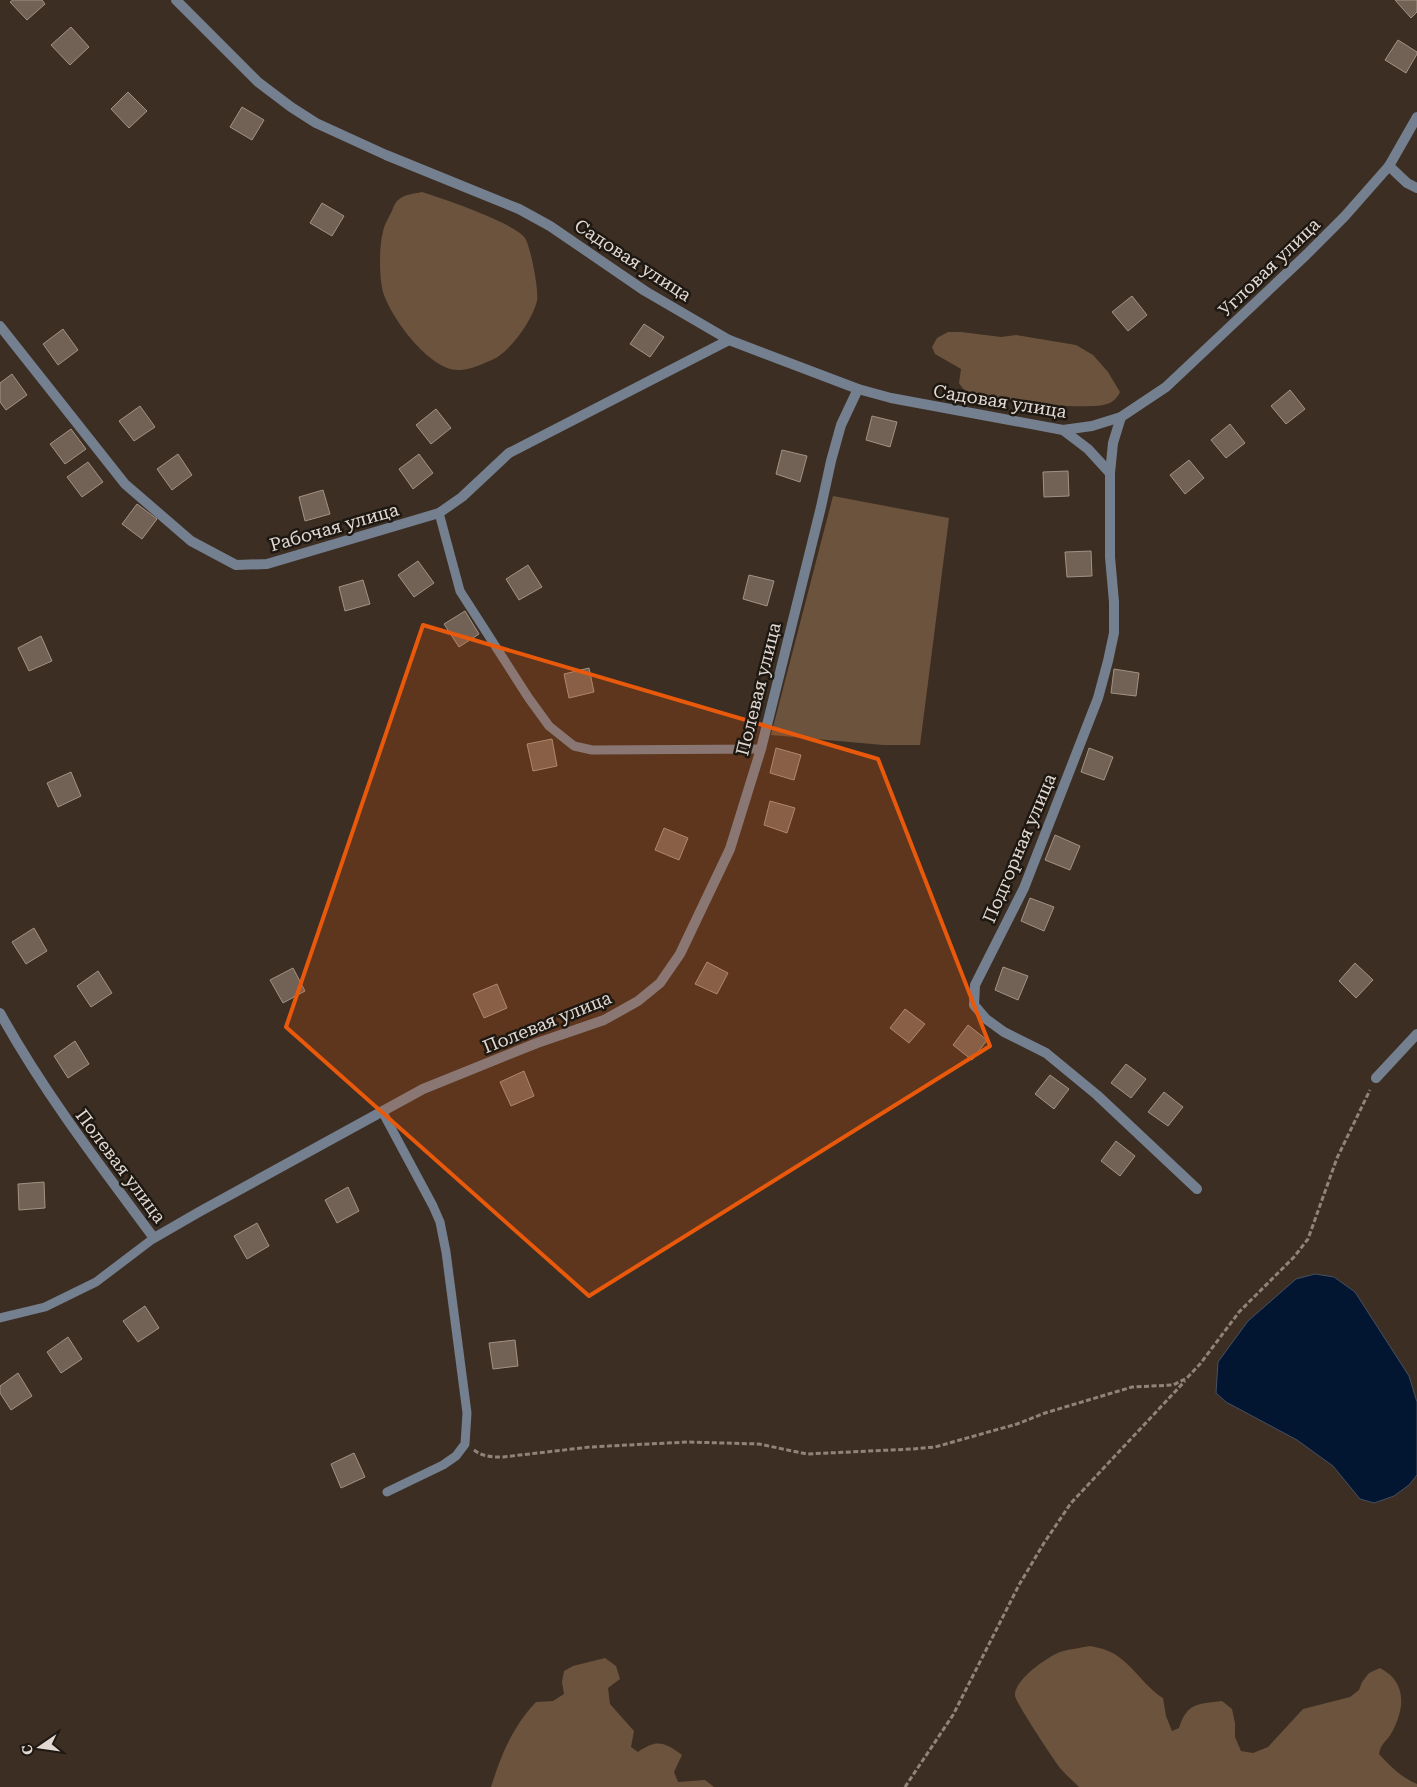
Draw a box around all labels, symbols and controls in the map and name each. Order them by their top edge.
street label: Угловая улица [1214,213,1324,321]
street label: Садовая улица [571,214,695,306]
street label: Садовая улица [932,380,1068,422]
street label: Рабочая улица [267,499,401,555]
street label: Полевая улица [731,620,785,758]
street label: Подгорная улица [978,770,1060,926]
street label: Полевая улица [480,987,614,1057]
street label: Полевая улица [72,1105,171,1227]
north arrow [15,1722,65,1772]
text: С [18,1743,36,1757]

